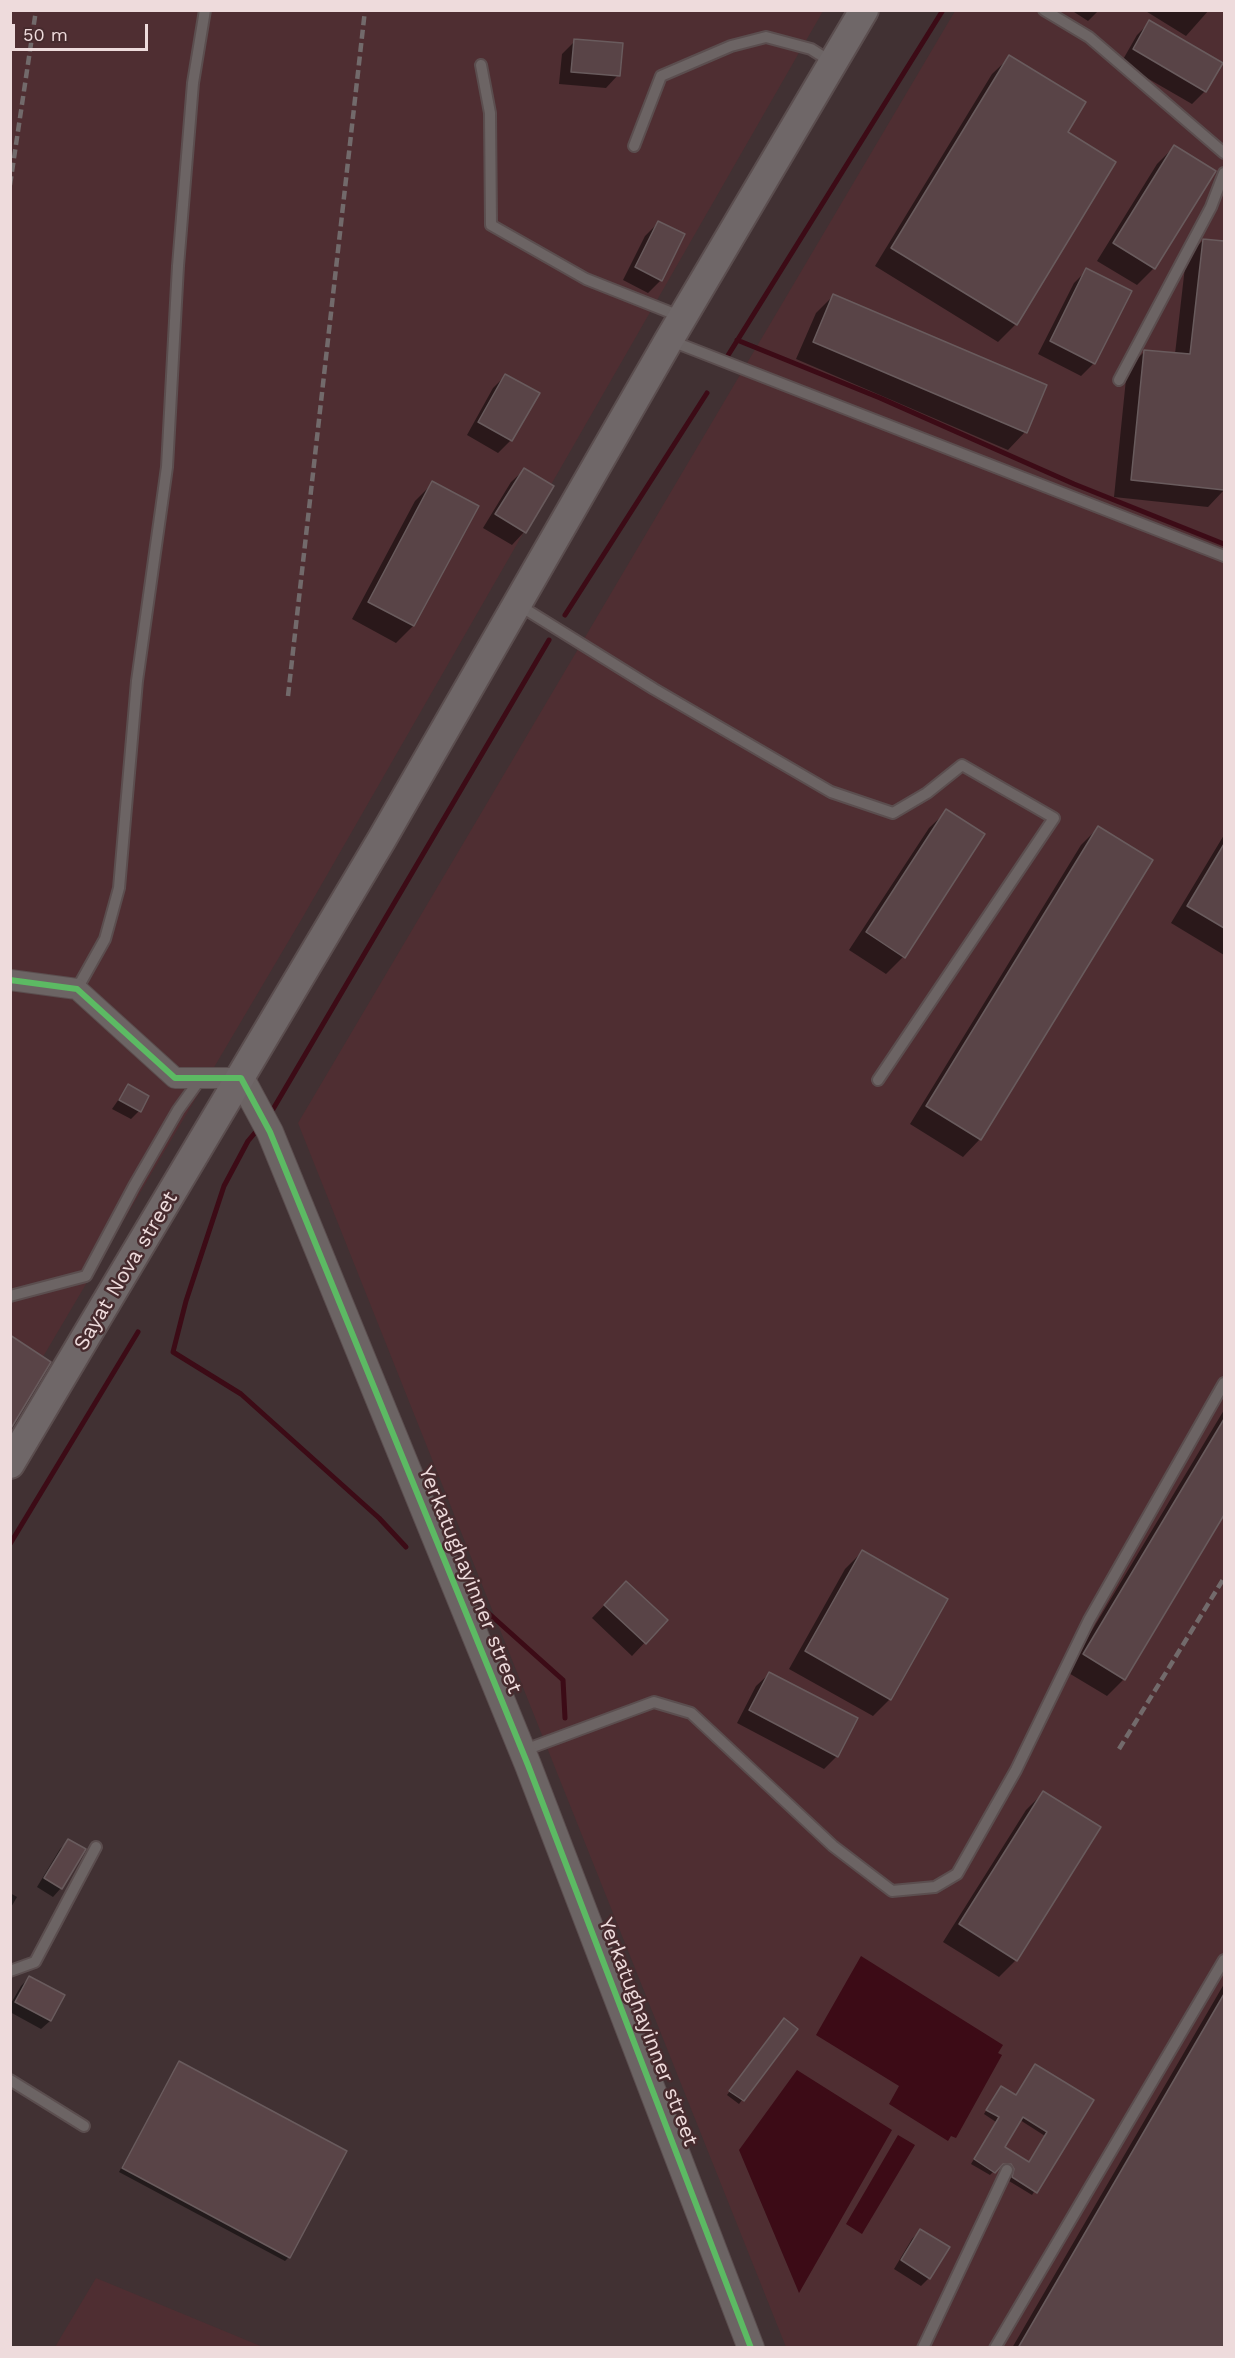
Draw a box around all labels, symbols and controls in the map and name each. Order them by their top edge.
scale bar [15,12,152,50]
text: 50 m [23,24,68,45]
street label: Sayat Nova street [69,1187,183,1355]
street label: Yerkatughayinner street [413,1463,527,1697]
street label: Yerkatughayinner street [593,1914,703,2150]

